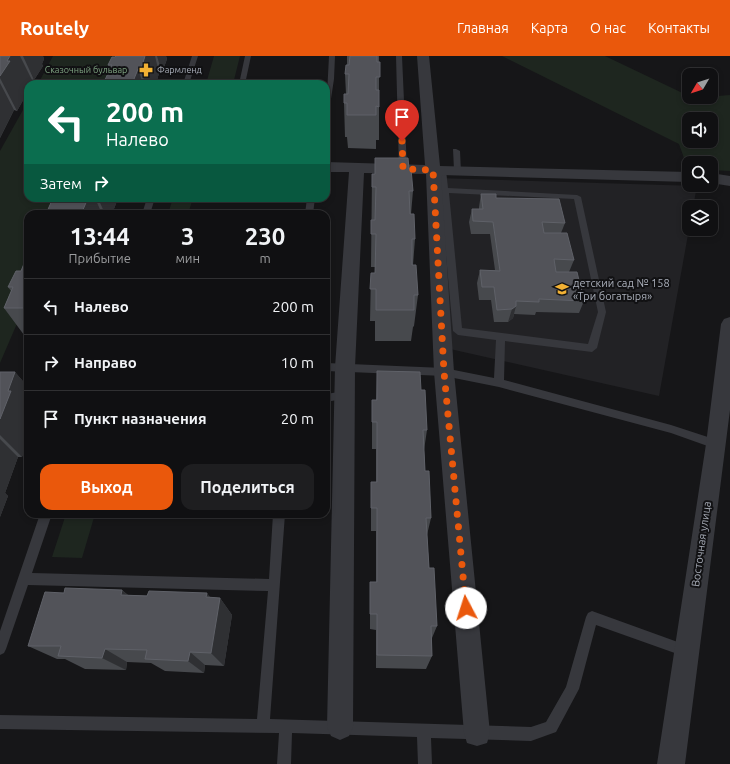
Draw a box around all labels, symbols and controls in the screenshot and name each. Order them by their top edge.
text: Routely [20,17,89,39]
text: Главная [457,20,509,36]
text: Карта [531,20,568,36]
text: О нас [590,20,626,36]
text: Контакты [648,20,710,36]
pharmacy icon: Фармленд [138,62,154,78]
park label: Сказочный бульвар [45,65,127,75]
place label: Фармленд [157,65,202,75]
north arrow [682,68,718,104]
map controls [682,68,718,236]
icon: left [40,96,92,148]
text: 200 m [106,96,184,127]
pin [385,100,419,141]
icon: arrive [391,106,413,128]
button: sound [682,112,718,148]
text: Налево [106,129,169,149]
button: search [682,156,718,192]
icon: right [90,172,112,194]
text: Затем [40,175,82,192]
button: layers [682,200,718,236]
text: 13:44 [70,223,130,250]
text: 3 [181,223,195,250]
text: 230 [245,223,285,250]
text: Прибытие [69,251,131,265]
text: мин [175,251,200,265]
text: m [259,251,271,265]
place label: детский сад № 158 «Три богатыря» [573,277,670,302]
school or university icon: детский сад № 158 «Три богатыря» [554,281,570,297]
icon: left [40,296,62,318]
text: Налево [74,298,129,315]
text: 200 m [272,298,314,315]
icon: right [40,352,62,374]
text: Направо [74,354,137,371]
text: 10 m [281,354,314,371]
icon: arrive [40,408,62,430]
text: Пункт назначения [74,410,207,427]
text: 20 m [281,410,314,427]
button: Выход [40,464,173,510]
button: Поделиться [181,464,314,510]
street label: Восточная улица [689,500,713,588]
position arrow [445,587,487,629]

